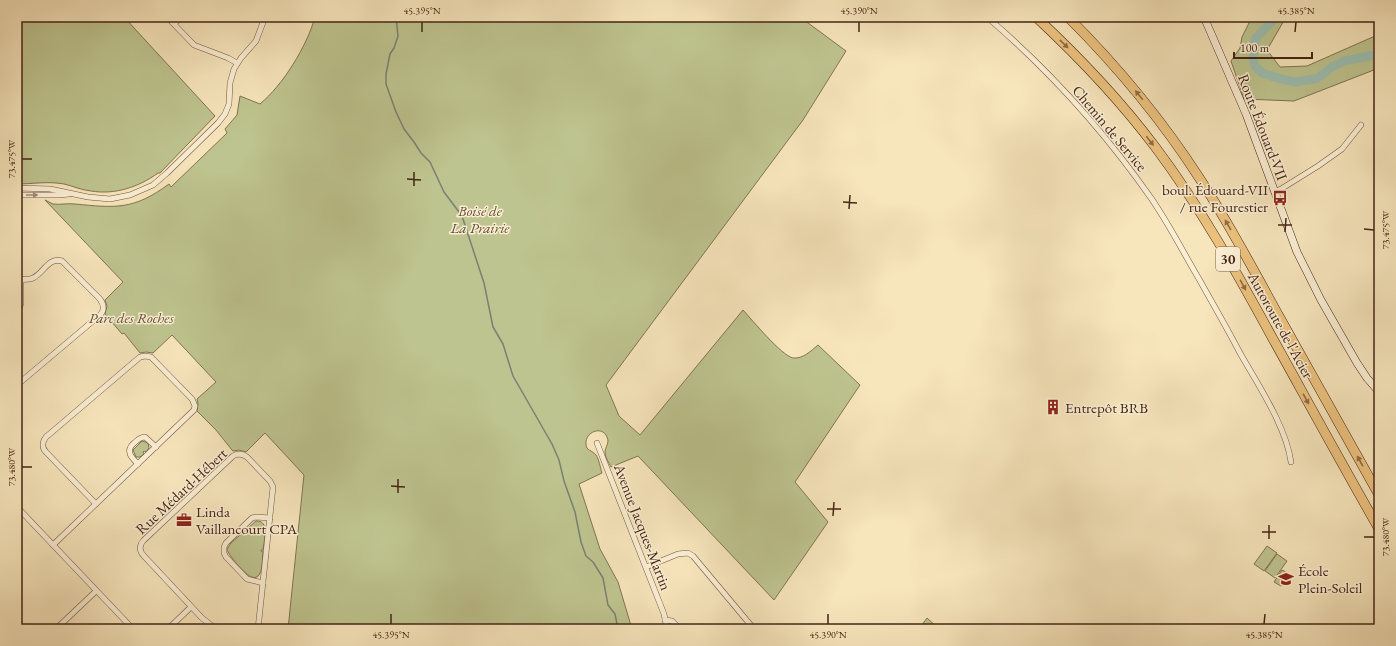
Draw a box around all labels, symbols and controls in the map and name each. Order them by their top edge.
text: 45.395°N [403,4,441,17]
text: 45.390°N [840,4,878,17]
text: 45.385°N [1277,4,1315,17]
scale bar [1234,34,1312,60]
one-way arrow [1059,39,1069,49]
text: 100 m [1240,40,1270,56]
street label: Route Édouard-VII [1234,71,1292,183]
street label: Chemin de Service [1068,81,1152,175]
one-way arrow [1135,90,1143,101]
one-way arrow [1146,135,1155,146]
text: 73.475°W [5,139,18,178]
place label: boul. Édouard-VII / rue Fourestier [1162,180,1268,216]
bus stop icon: boul. Édouard-VII / rue Fourestier [1271,189,1289,207]
one-way arrow [26,192,39,198]
park label: Boisé de La Prairie [450,201,510,237]
text: 73.475°W [1379,210,1392,249]
one-way arrow [1225,219,1232,231]
road number: 30 [1216,247,1240,271]
street label: Autoroute de l'Acier [1244,268,1318,381]
one-way arrow [1240,280,1246,291]
park label: Parc des Roches [88,308,174,327]
one-way arrow [1303,393,1310,405]
building icon: Entrepôt BRB [1044,398,1062,416]
place label: Entrepôt BRB [1065,398,1148,417]
street label: Rue Médard-Hébert [131,444,231,538]
text: 73.480°W [5,447,18,486]
one-way arrow [1357,455,1363,467]
street label: Avenue Jacques-Martin [610,460,676,593]
place label: Linda Vaillancourt CPA [196,502,298,538]
office icon: Linda Vaillancourt CPA [175,511,193,529]
text: 73.480°W [1379,517,1392,556]
place label: École Plein-Soleil [1298,561,1363,597]
school or university icon: École Plein-Soleil [1277,570,1295,588]
text: 45.395°N [372,628,410,641]
text: 45.390°N [809,628,847,641]
text: 45.385°N [1245,628,1283,641]

